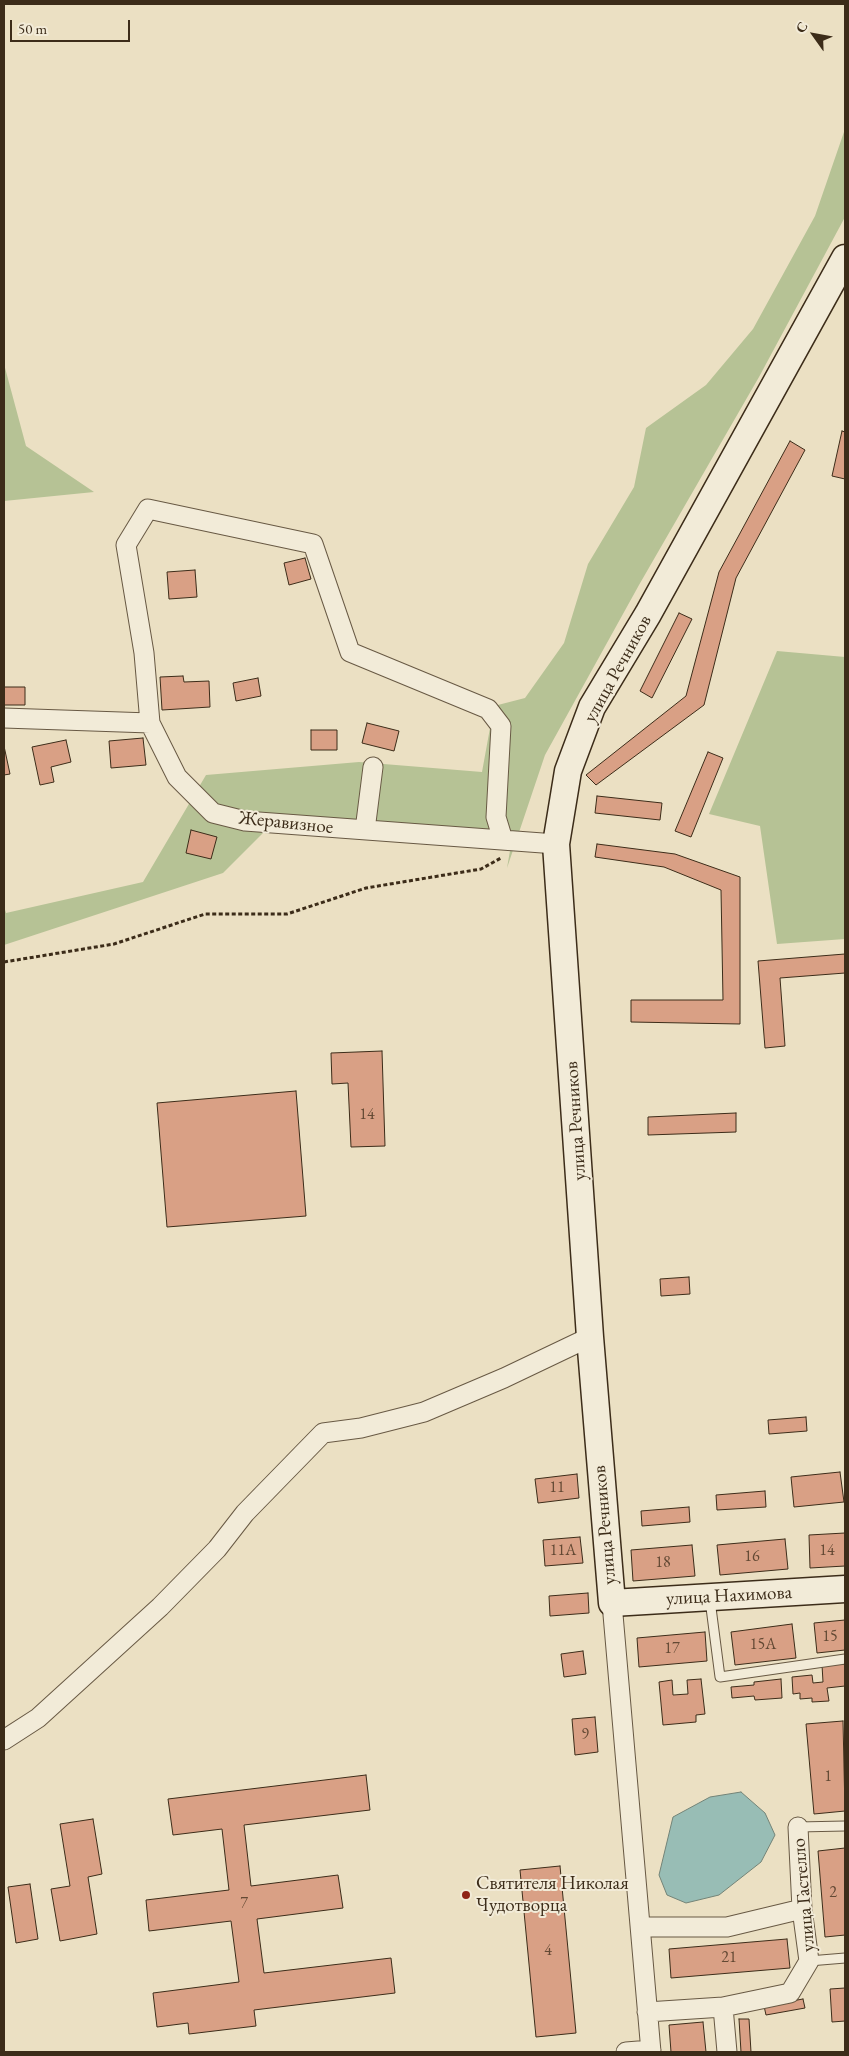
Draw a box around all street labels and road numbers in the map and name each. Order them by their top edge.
street label: улица Речников [579,611,657,727]
street label: Жеравизное [238,807,334,839]
street label: улица Речников [560,1060,592,1182]
street label: улица Речников [588,1464,622,1586]
street label: улица Нахимова [665,1581,793,1611]
street label: улица Гастелло [788,1837,820,1953]

